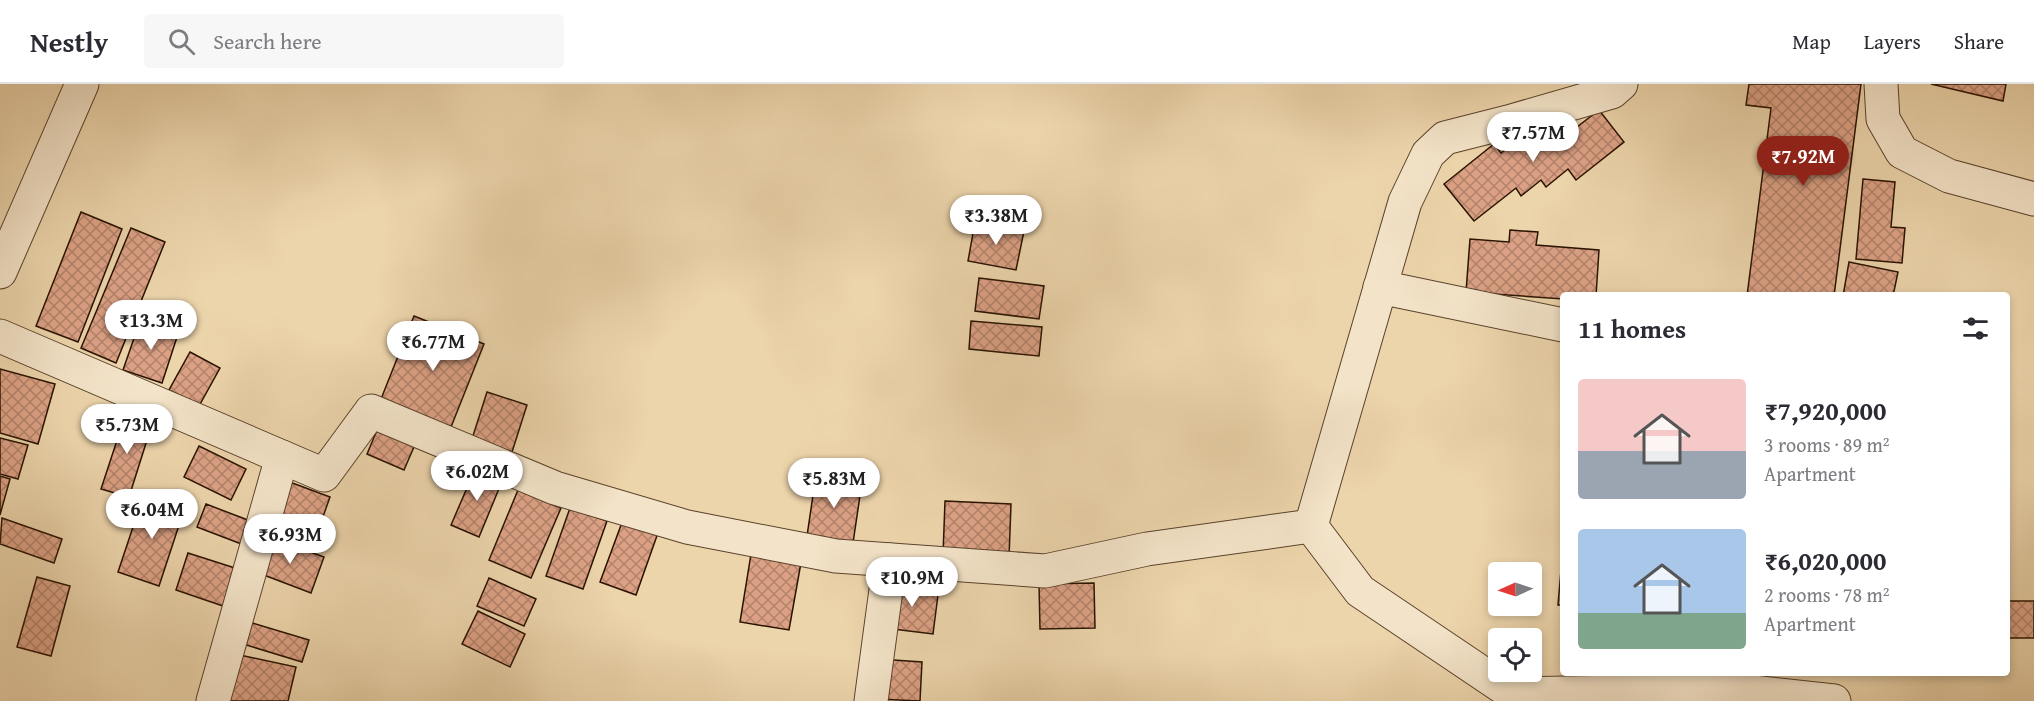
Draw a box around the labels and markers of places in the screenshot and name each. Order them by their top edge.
pin: ₹7.57M [1484,112,1582,163]
pin: ₹7.92M [1754,136,1852,187]
pin: ₹3.38M [947,195,1045,246]
pin: ₹13.3M [102,300,200,351]
pin: ₹6.77M [384,321,482,372]
pin: ₹5.73M [78,404,176,455]
pin: ₹6.02M [428,451,526,502]
pin: ₹5.83M [785,458,883,509]
pin: ₹6.04M [103,489,201,540]
pin: ₹6.93M [241,514,339,565]
pin: ₹10.9M [863,557,961,608]

